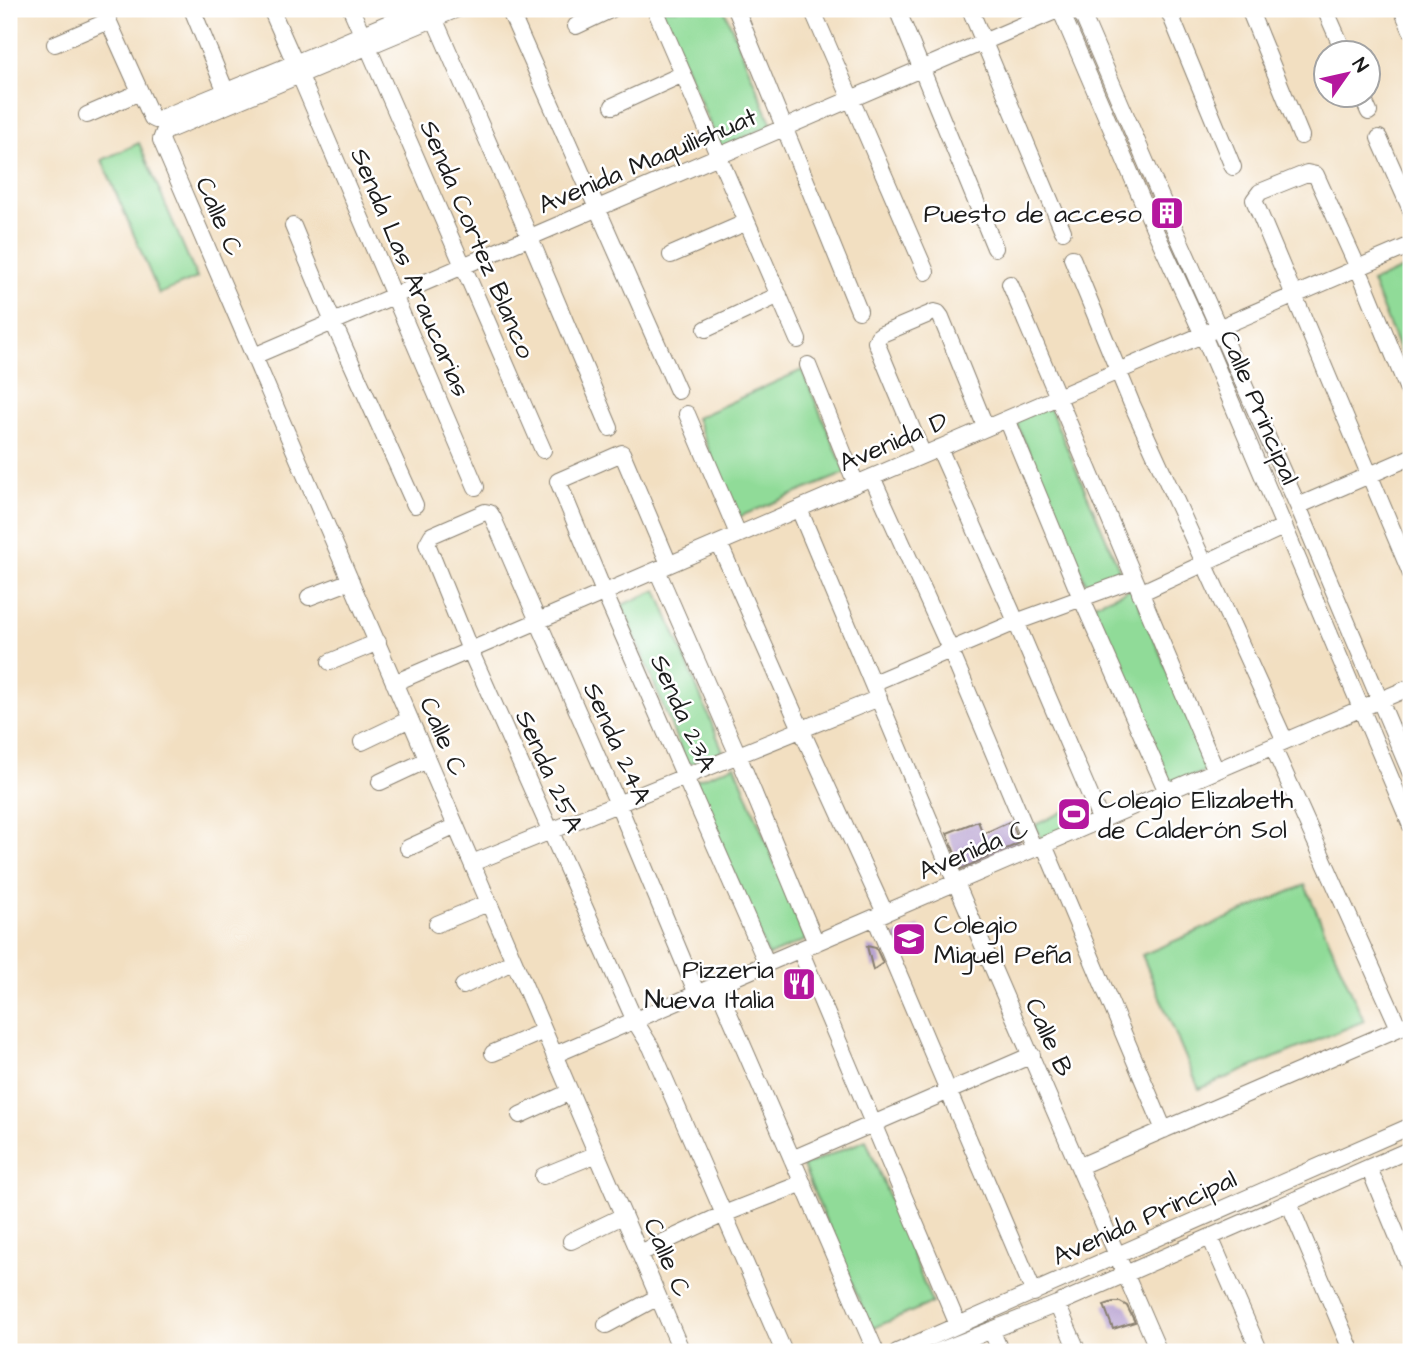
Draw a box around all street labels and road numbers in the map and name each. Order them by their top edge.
street label: Avenida Maquilishuat [533,98,763,223]
street label: Senda Cortez Blanco [411,115,544,365]
street label: Senda Las Araucarias [341,142,479,402]
street label: Calle C [186,171,252,261]
street label: Calle Principal [1210,325,1308,490]
street label: Avenida D [833,403,953,481]
street label: Senda 23A [641,649,725,778]
street label: Senda 24A [574,677,660,810]
street label: Calle C [410,691,476,781]
street label: Senda 25A [506,704,592,839]
street label: Avenida C [913,811,1034,889]
street label: Calle B [1016,992,1082,1083]
street label: Avenida Principal [1047,1161,1242,1275]
street label: Calle C [634,1212,700,1302]

